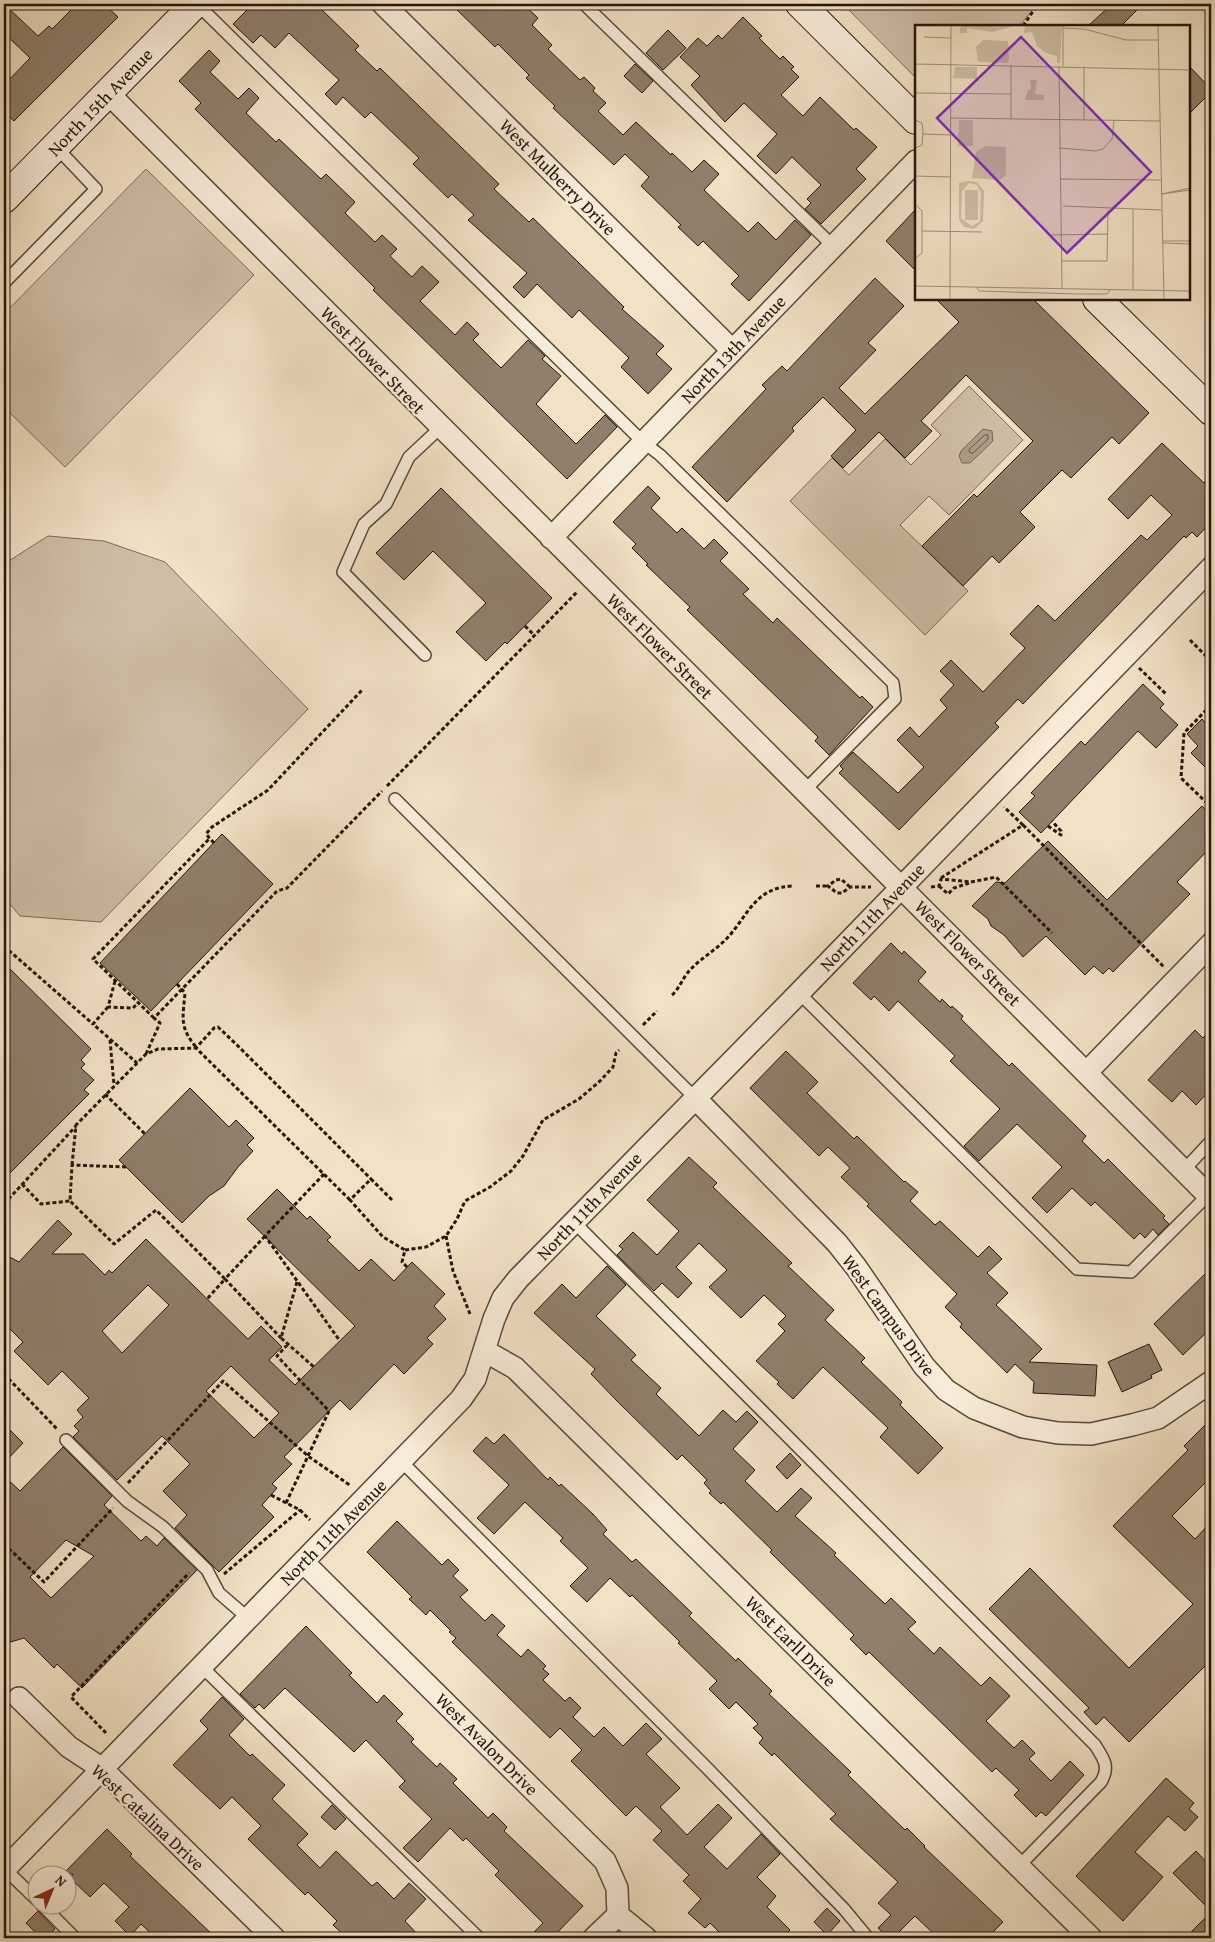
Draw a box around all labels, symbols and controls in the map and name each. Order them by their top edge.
inset map [915,25,1190,300]
street label: North 15th Avenue [41,42,159,162]
street label: West Mulberry Drive [493,112,623,242]
street label: North 13th Avenue [674,289,792,409]
street label: West Flower Street [314,300,432,421]
street label: West Flower Street [601,587,720,706]
street label: North 11th Avenue [813,857,931,977]
street label: West Flower Street [909,894,1028,1013]
street label: North 11th Avenue [530,1146,648,1266]
street label: West Campus Drive [836,1249,942,1381]
street label: North 11th Avenue [273,1472,393,1592]
street label: West Earll Drive [739,1589,843,1693]
street label: West Avalon Drive [429,1686,545,1802]
street label: West Catalina Drive [85,1757,211,1877]
north arrow [28,1864,78,1914]
text: N [51,1870,72,1892]

